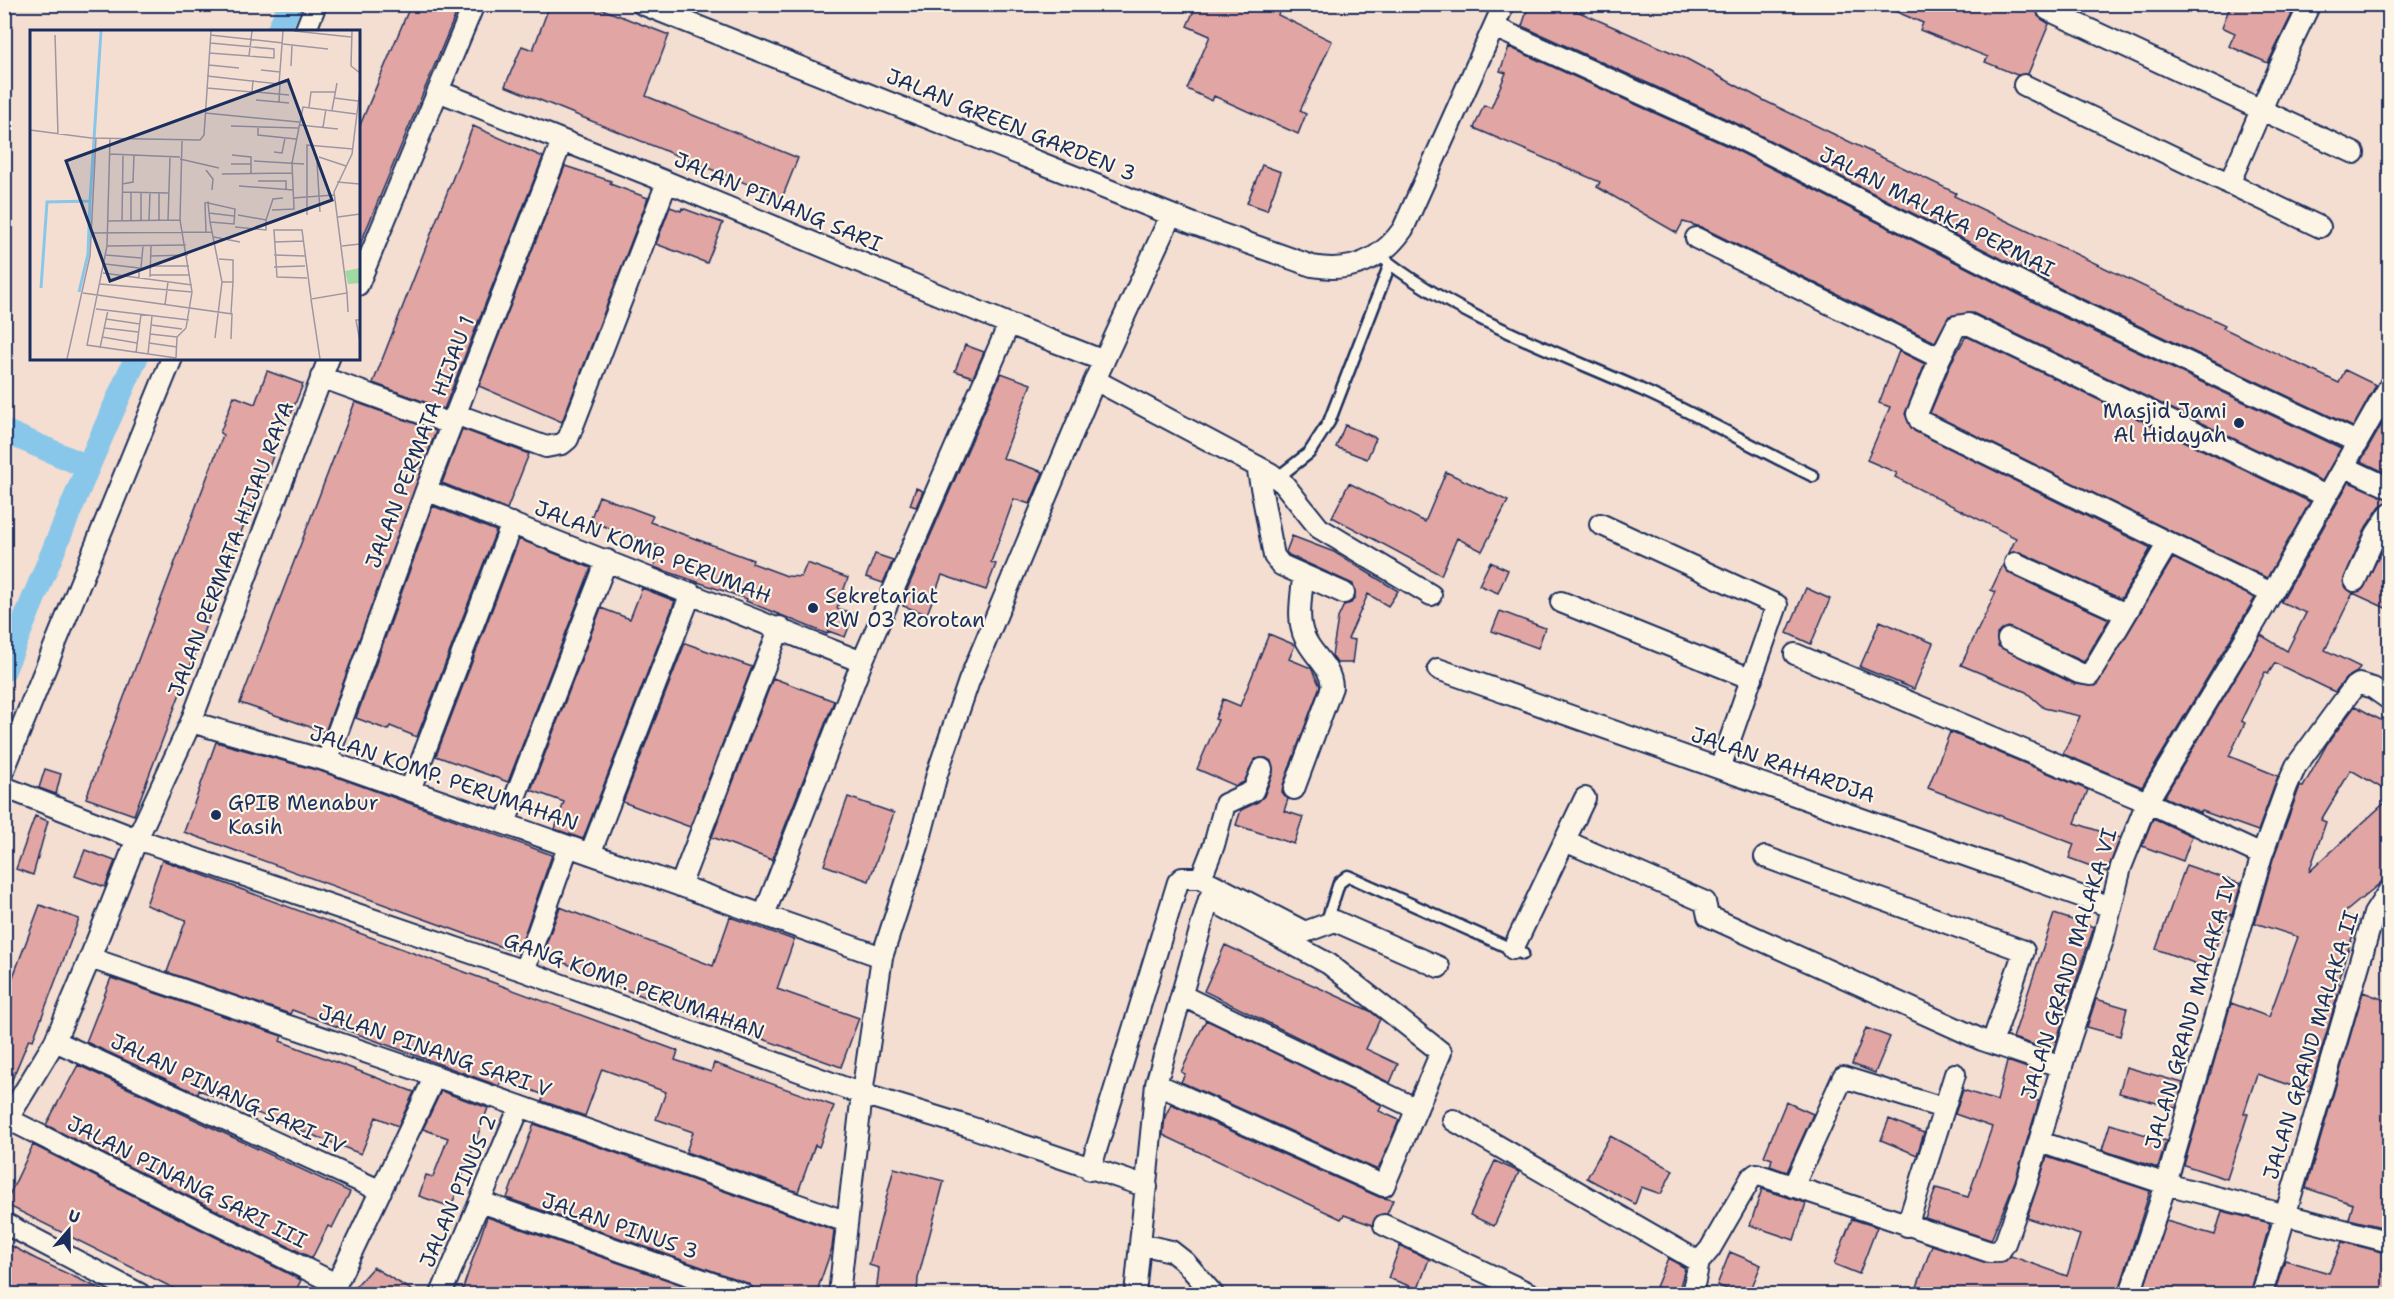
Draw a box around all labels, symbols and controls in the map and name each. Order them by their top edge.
inset map [30,30,360,360]
street label: JALAN GREEN GARDEN 3 [882,62,1140,188]
street label: JALAN MALAKA PERMAI [1815,140,2059,284]
street label: JALAN PINANG SARI [670,145,886,259]
street label: JALAN PERMATA HIJAU 1 [359,312,481,572]
street label: JALAN PERMATA HIJAU RAYA [162,397,300,701]
place label: Masjid Jami Al Hidayah [2103,397,2227,449]
marker: Masjid Jami Al Hidayah [2232,416,2246,430]
street label: JALAN KOMP. PERUMAH [531,494,775,610]
place label: Sekretariat RW 03 Rorotan [825,582,985,634]
marker: Sekretariat RW 03 Rorotan [806,601,820,615]
street label: JALAN KOMP. PERUMAHAN [306,719,582,837]
street label: JALAN RAHARDJA [1687,720,1879,810]
place label: GPIB Menabur Kasih [228,789,379,841]
marker: GPIB Menabur Kasih [209,808,223,822]
street label: JALAN GRAND MALAKA VI [2014,825,2124,1103]
street label: JALAN GRAND MALAKA IV [2139,874,2243,1152]
street label: JALAN GRAND MALAKA II [2257,907,2365,1183]
street label: GANG KOMP. PERUMAHAN [500,926,768,1046]
street label: JALAN PINANG SARI V [315,998,555,1104]
street label: JALAN PINANG SARI IV [106,1027,350,1161]
street label: JALAN PINANG SARI III [62,1109,312,1255]
street label: JALAN PINUS 2 [413,1110,503,1272]
street label: JALAN PINUS 3 [538,1186,702,1266]
north arrow [39,1200,99,1260]
text: U [65,1205,83,1228]

